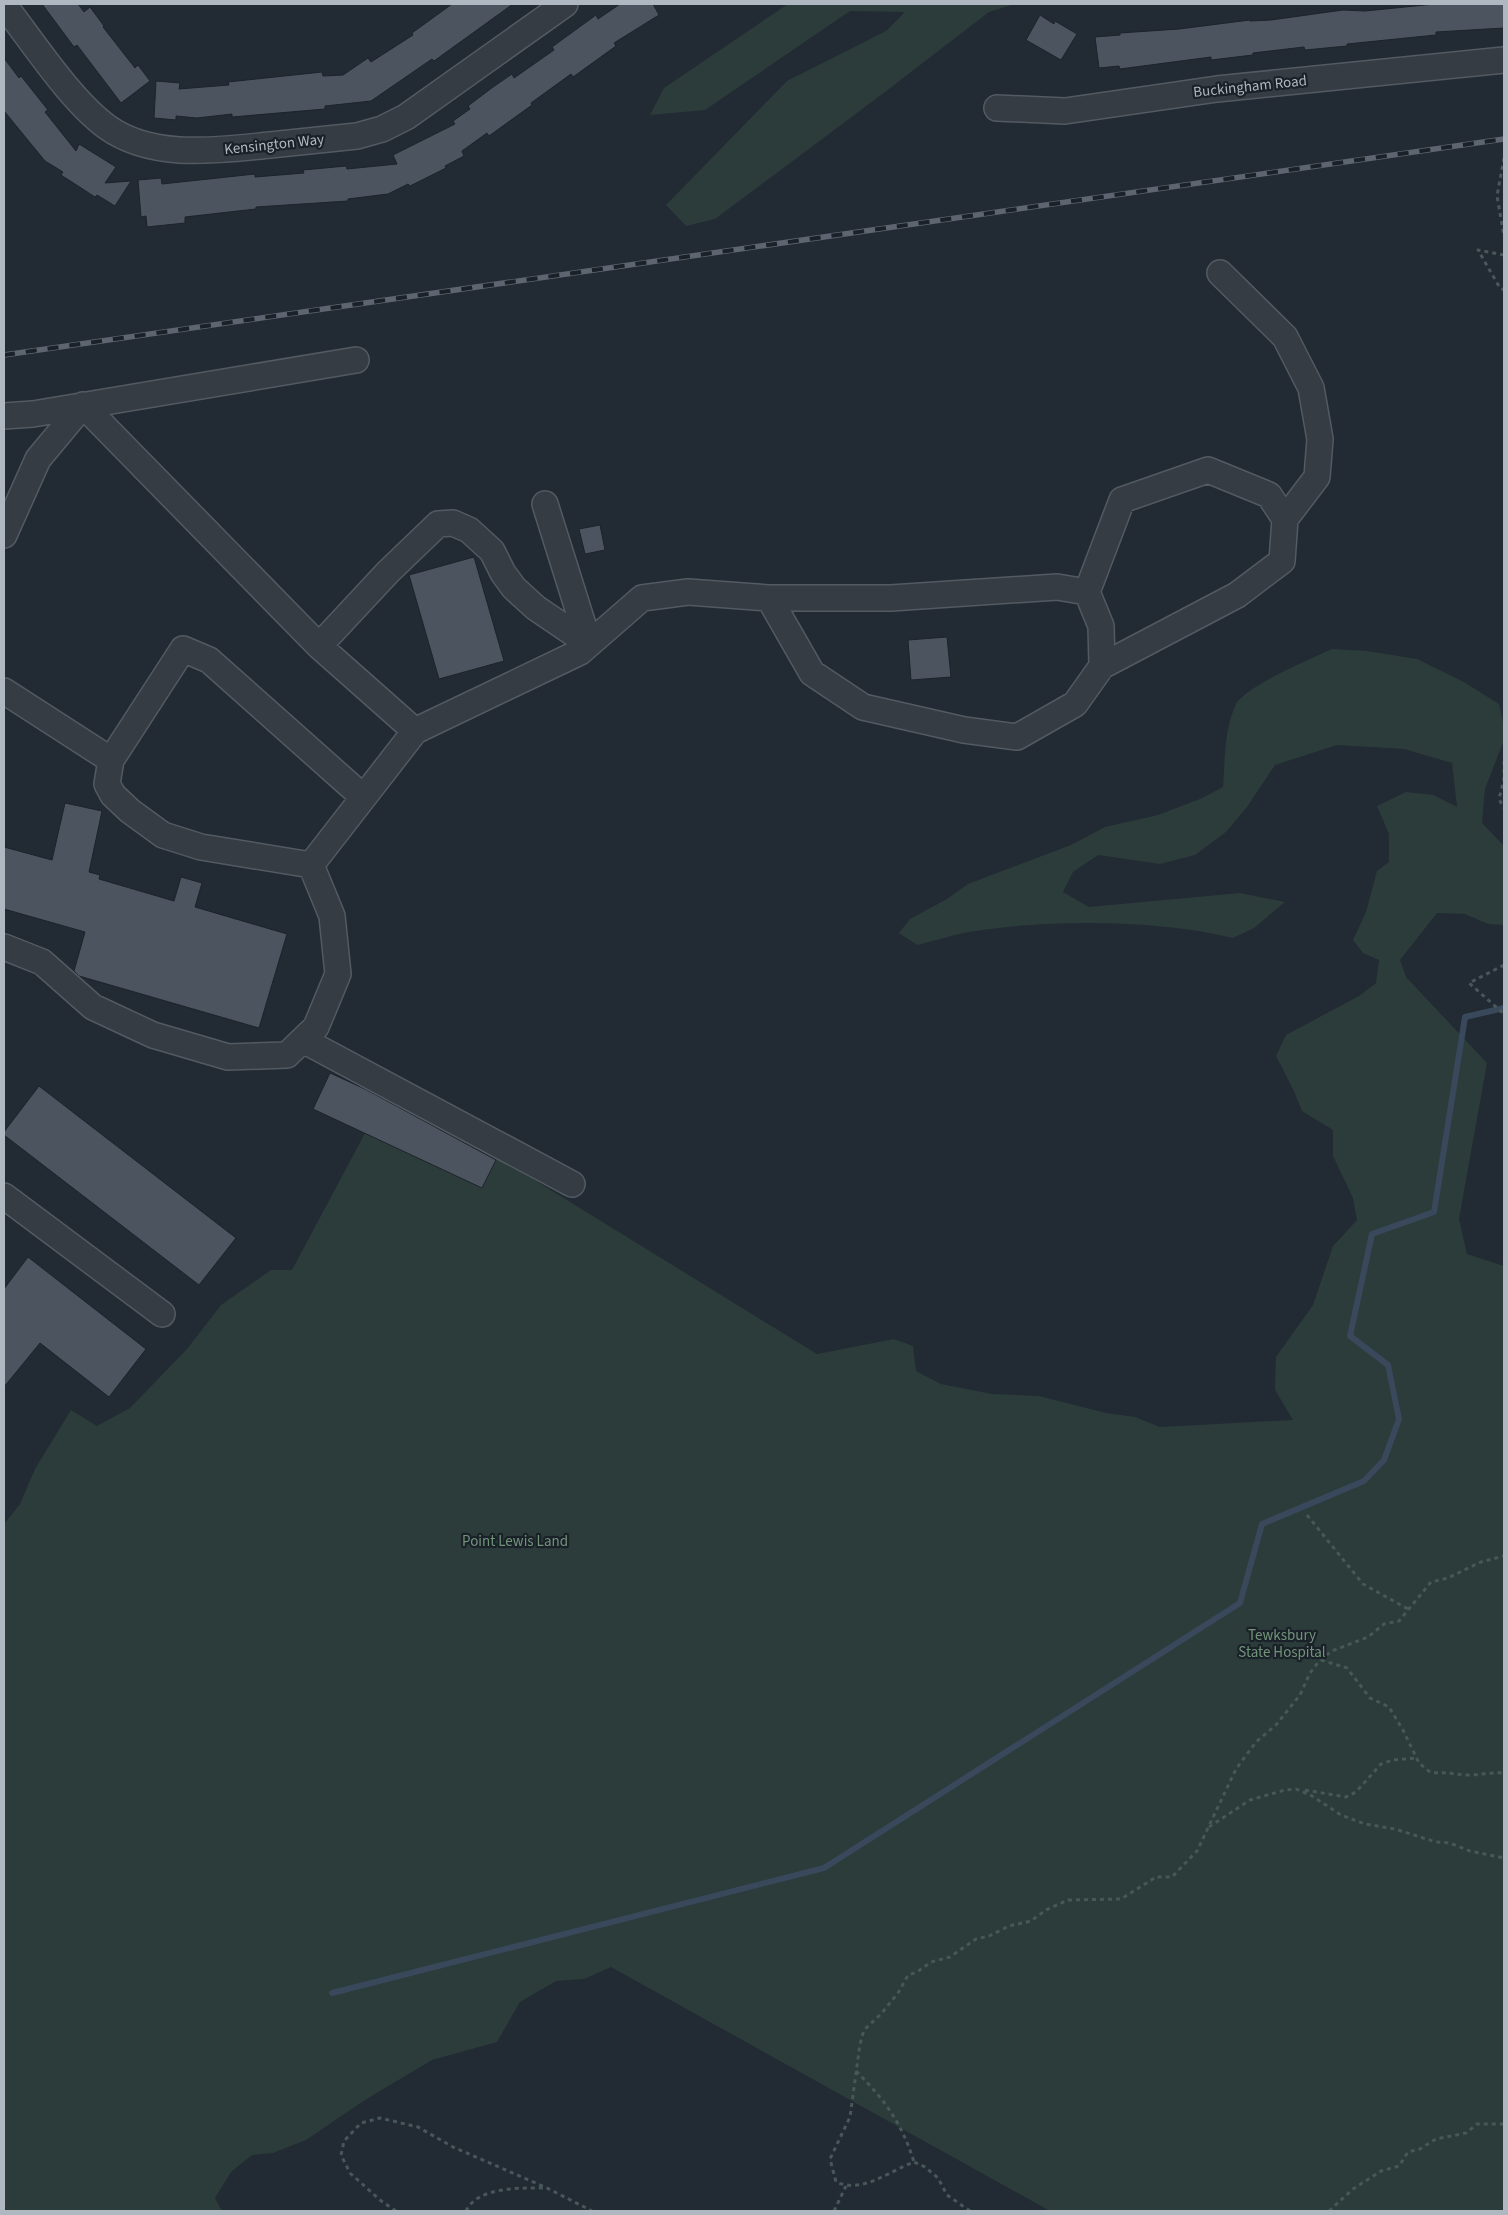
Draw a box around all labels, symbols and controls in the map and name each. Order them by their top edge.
street label: Buckingham Road [1192,70,1308,103]
street label: Kensington Way [223,129,325,160]
park label: Point Lewis Land [462,1531,568,1552]
park label: Tewksbury State Hospital [1238,1625,1326,1663]

